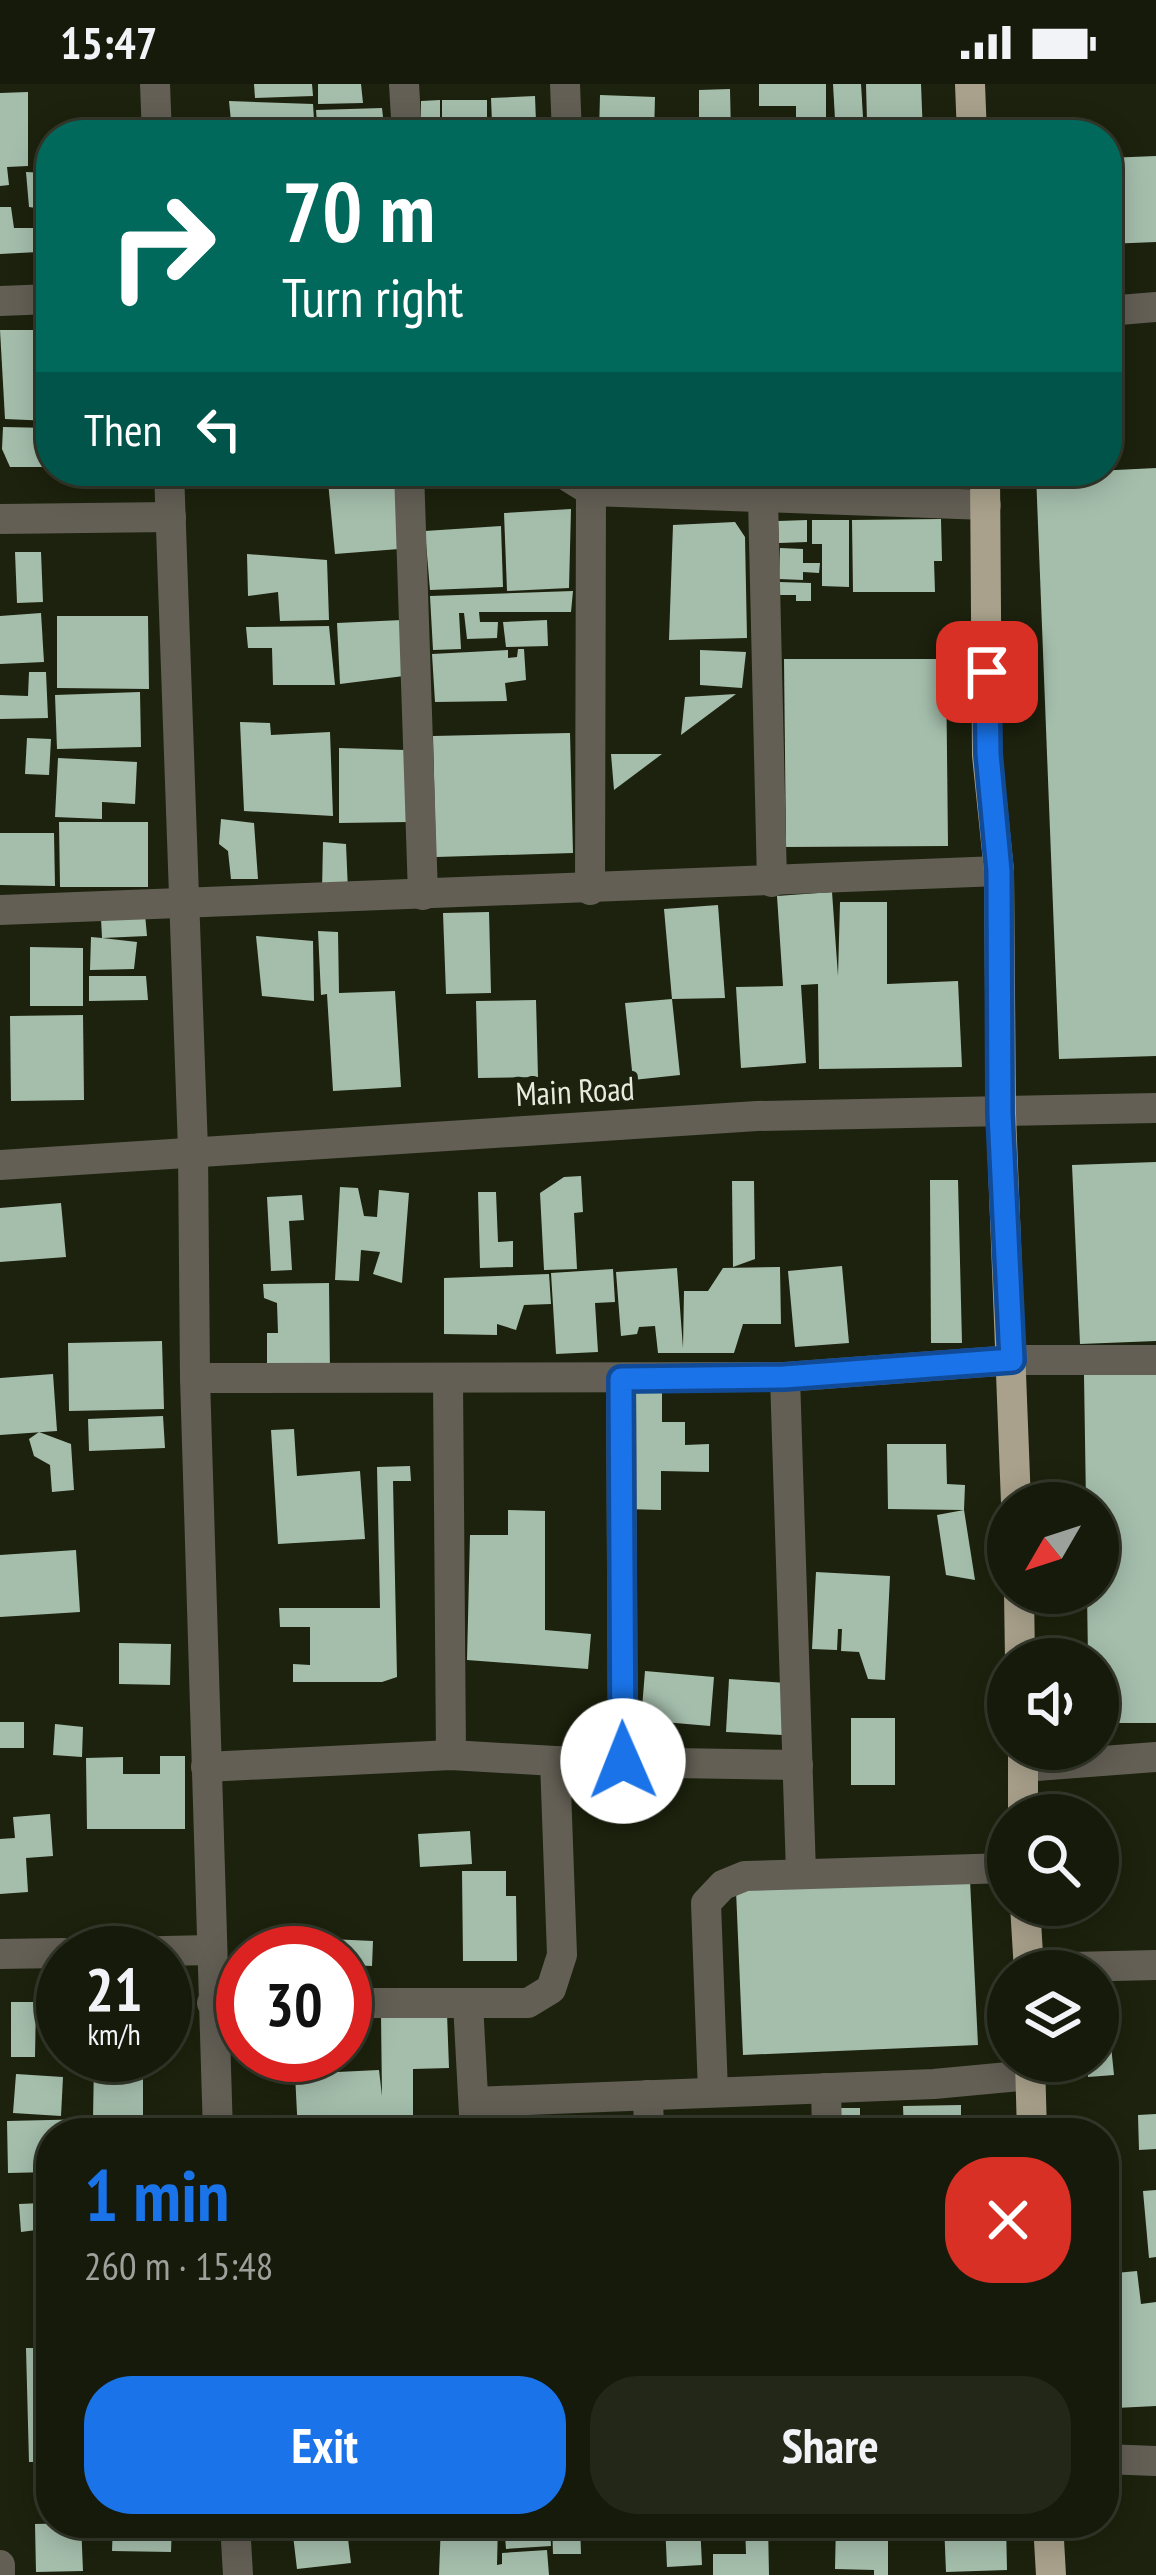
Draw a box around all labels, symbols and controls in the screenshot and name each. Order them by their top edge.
text: 15:47 [60,13,157,71]
text: 70 m [282,156,435,265]
icon: right [84,168,240,324]
text: Turn right [282,262,463,332]
icon: left [186,396,252,462]
text: Then [84,400,162,458]
pin [936,621,1038,723]
icon: arrive [954,639,1020,705]
street label: Main Road [514,1066,636,1115]
north arrow [987,1482,1119,1614]
map controls [987,1482,1119,2082]
button: sound [987,1638,1119,1770]
position arrow [560,1698,686,1824]
button: search [987,1794,1119,1926]
speed limit sign: 30 [216,1926,372,2082]
text: 21 [85,1950,143,2028]
button: layers [987,1950,1119,2082]
text: km/h [87,2014,141,2053]
text: 1 min [84,2148,229,2241]
button: close [945,2157,1071,2283]
text: 260 m · 15:48 [84,2240,273,2291]
button: Exit [84,2376,566,2514]
button: Share [590,2376,1071,2514]

